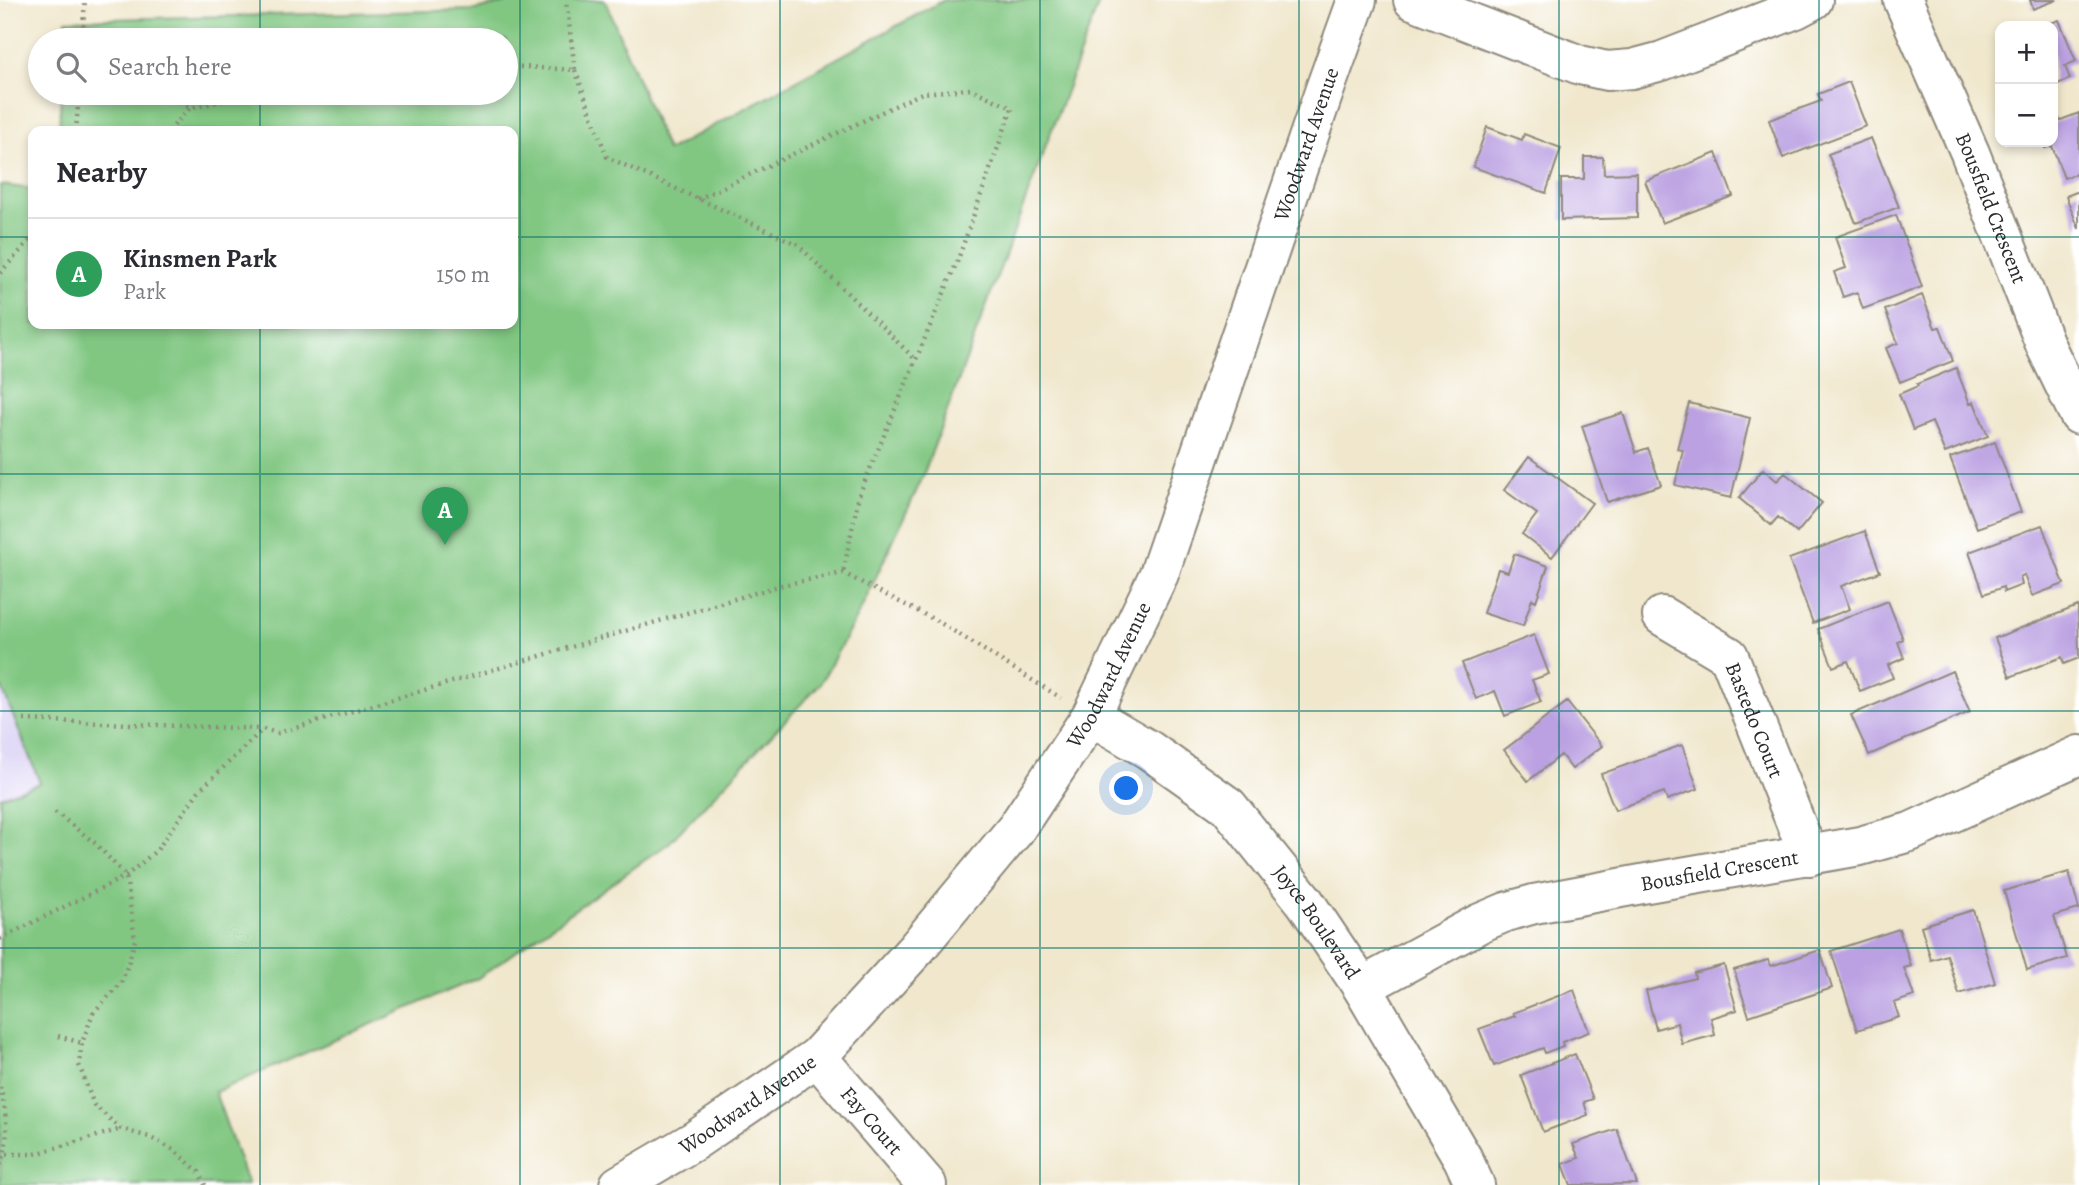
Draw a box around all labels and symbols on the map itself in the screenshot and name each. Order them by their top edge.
street label: Woodward Avenue [1267,64,1346,226]
street label: Bousfield Crescent [1949,128,2034,288]
pin: A [422,487,468,545]
street label: Woodward Avenue [1059,597,1158,754]
street label: Bastedo Court [1719,658,1790,782]
your location [1109,771,1143,805]
street label: Bousfield Crescent [1638,843,1801,898]
street label: Joyce Boulevard [1266,859,1367,985]
street label: Woodward Avenue [673,1048,822,1161]
street label: Fay Court [834,1080,909,1161]

